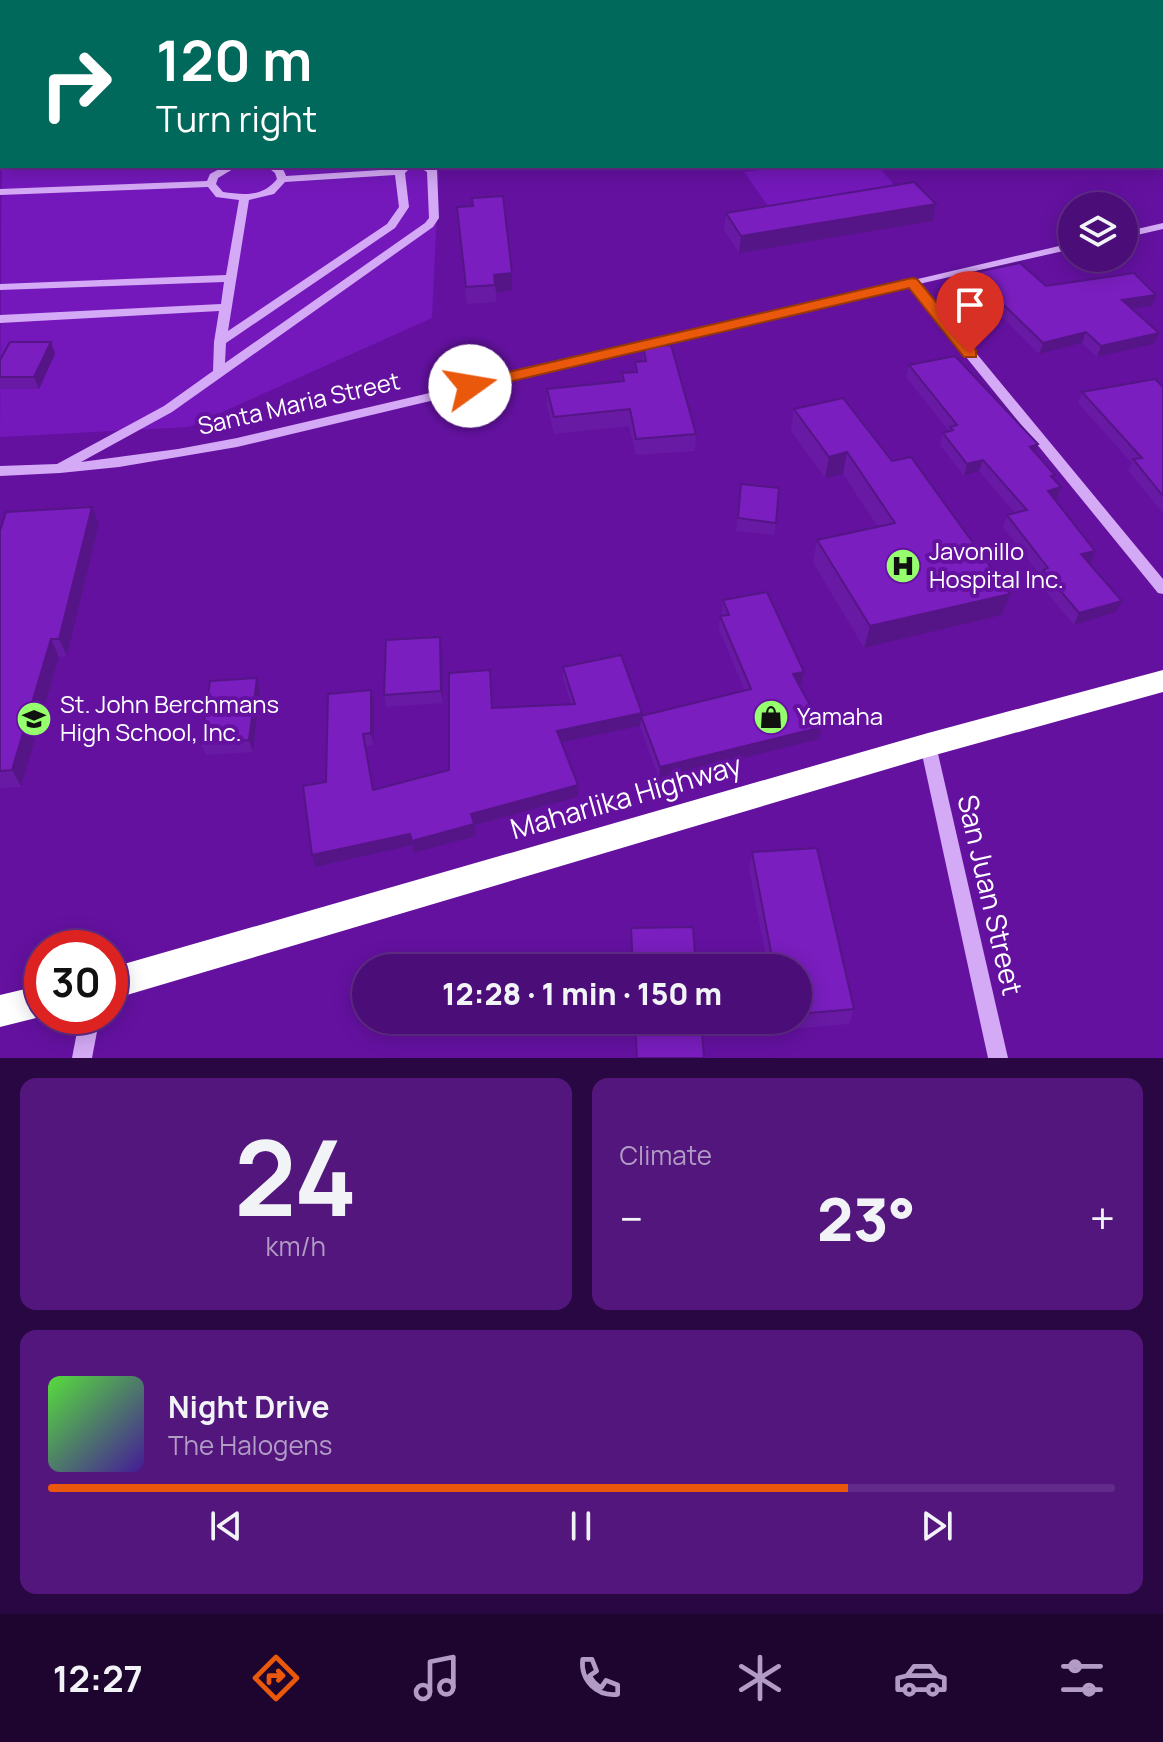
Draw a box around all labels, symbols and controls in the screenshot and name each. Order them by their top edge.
text: 120 m [156,21,312,98]
icon: right [24,32,128,136]
text: Turn right [156,94,317,143]
map controls [1058,192,1138,272]
button: layers [1058,192,1138,272]
pin [936,271,1004,353]
icon: arrive [948,283,992,327]
position arrow [428,344,512,428]
street label: Santa Maria Street [194,363,403,442]
place label: Javonillo Hospital Inc. [929,534,1064,595]
hospital icon: Javonillo Hospital Inc. [884,547,922,585]
place label: St. John Berchmans High School, Inc. [60,687,279,748]
shop icon: Yamaha [752,698,790,736]
place label: Yamaha [797,699,883,732]
school or university icon: St. John Berchmans High School, Inc. [15,700,53,738]
street label: Maharlika Highway [506,745,746,847]
street label: San Juan Street [949,791,1033,999]
speed limit sign: 30 [24,930,128,1034]
text: 12:28 · 1 min · 150 m [442,973,722,1014]
text: 24 [234,1105,357,1247]
text: Climate [620,1137,712,1173]
text: 23° [817,1177,916,1259]
text: − [620,1188,643,1248]
text: + [1090,1188,1115,1248]
text: km/h [266,1228,326,1264]
text: Night Drive [168,1386,330,1427]
text: The Halogens [168,1427,332,1463]
icon: previous [204,1504,248,1548]
icon: pause [559,1504,603,1548]
icon: next [915,1504,959,1548]
icon: directions [248,1650,304,1706]
icon: music [409,1650,465,1706]
icon: phone [571,1650,627,1706]
icon: climate [732,1650,788,1706]
icon: car [893,1650,949,1706]
icon: filters [1054,1650,1110,1706]
text: 12:27 [53,1654,143,1703]

